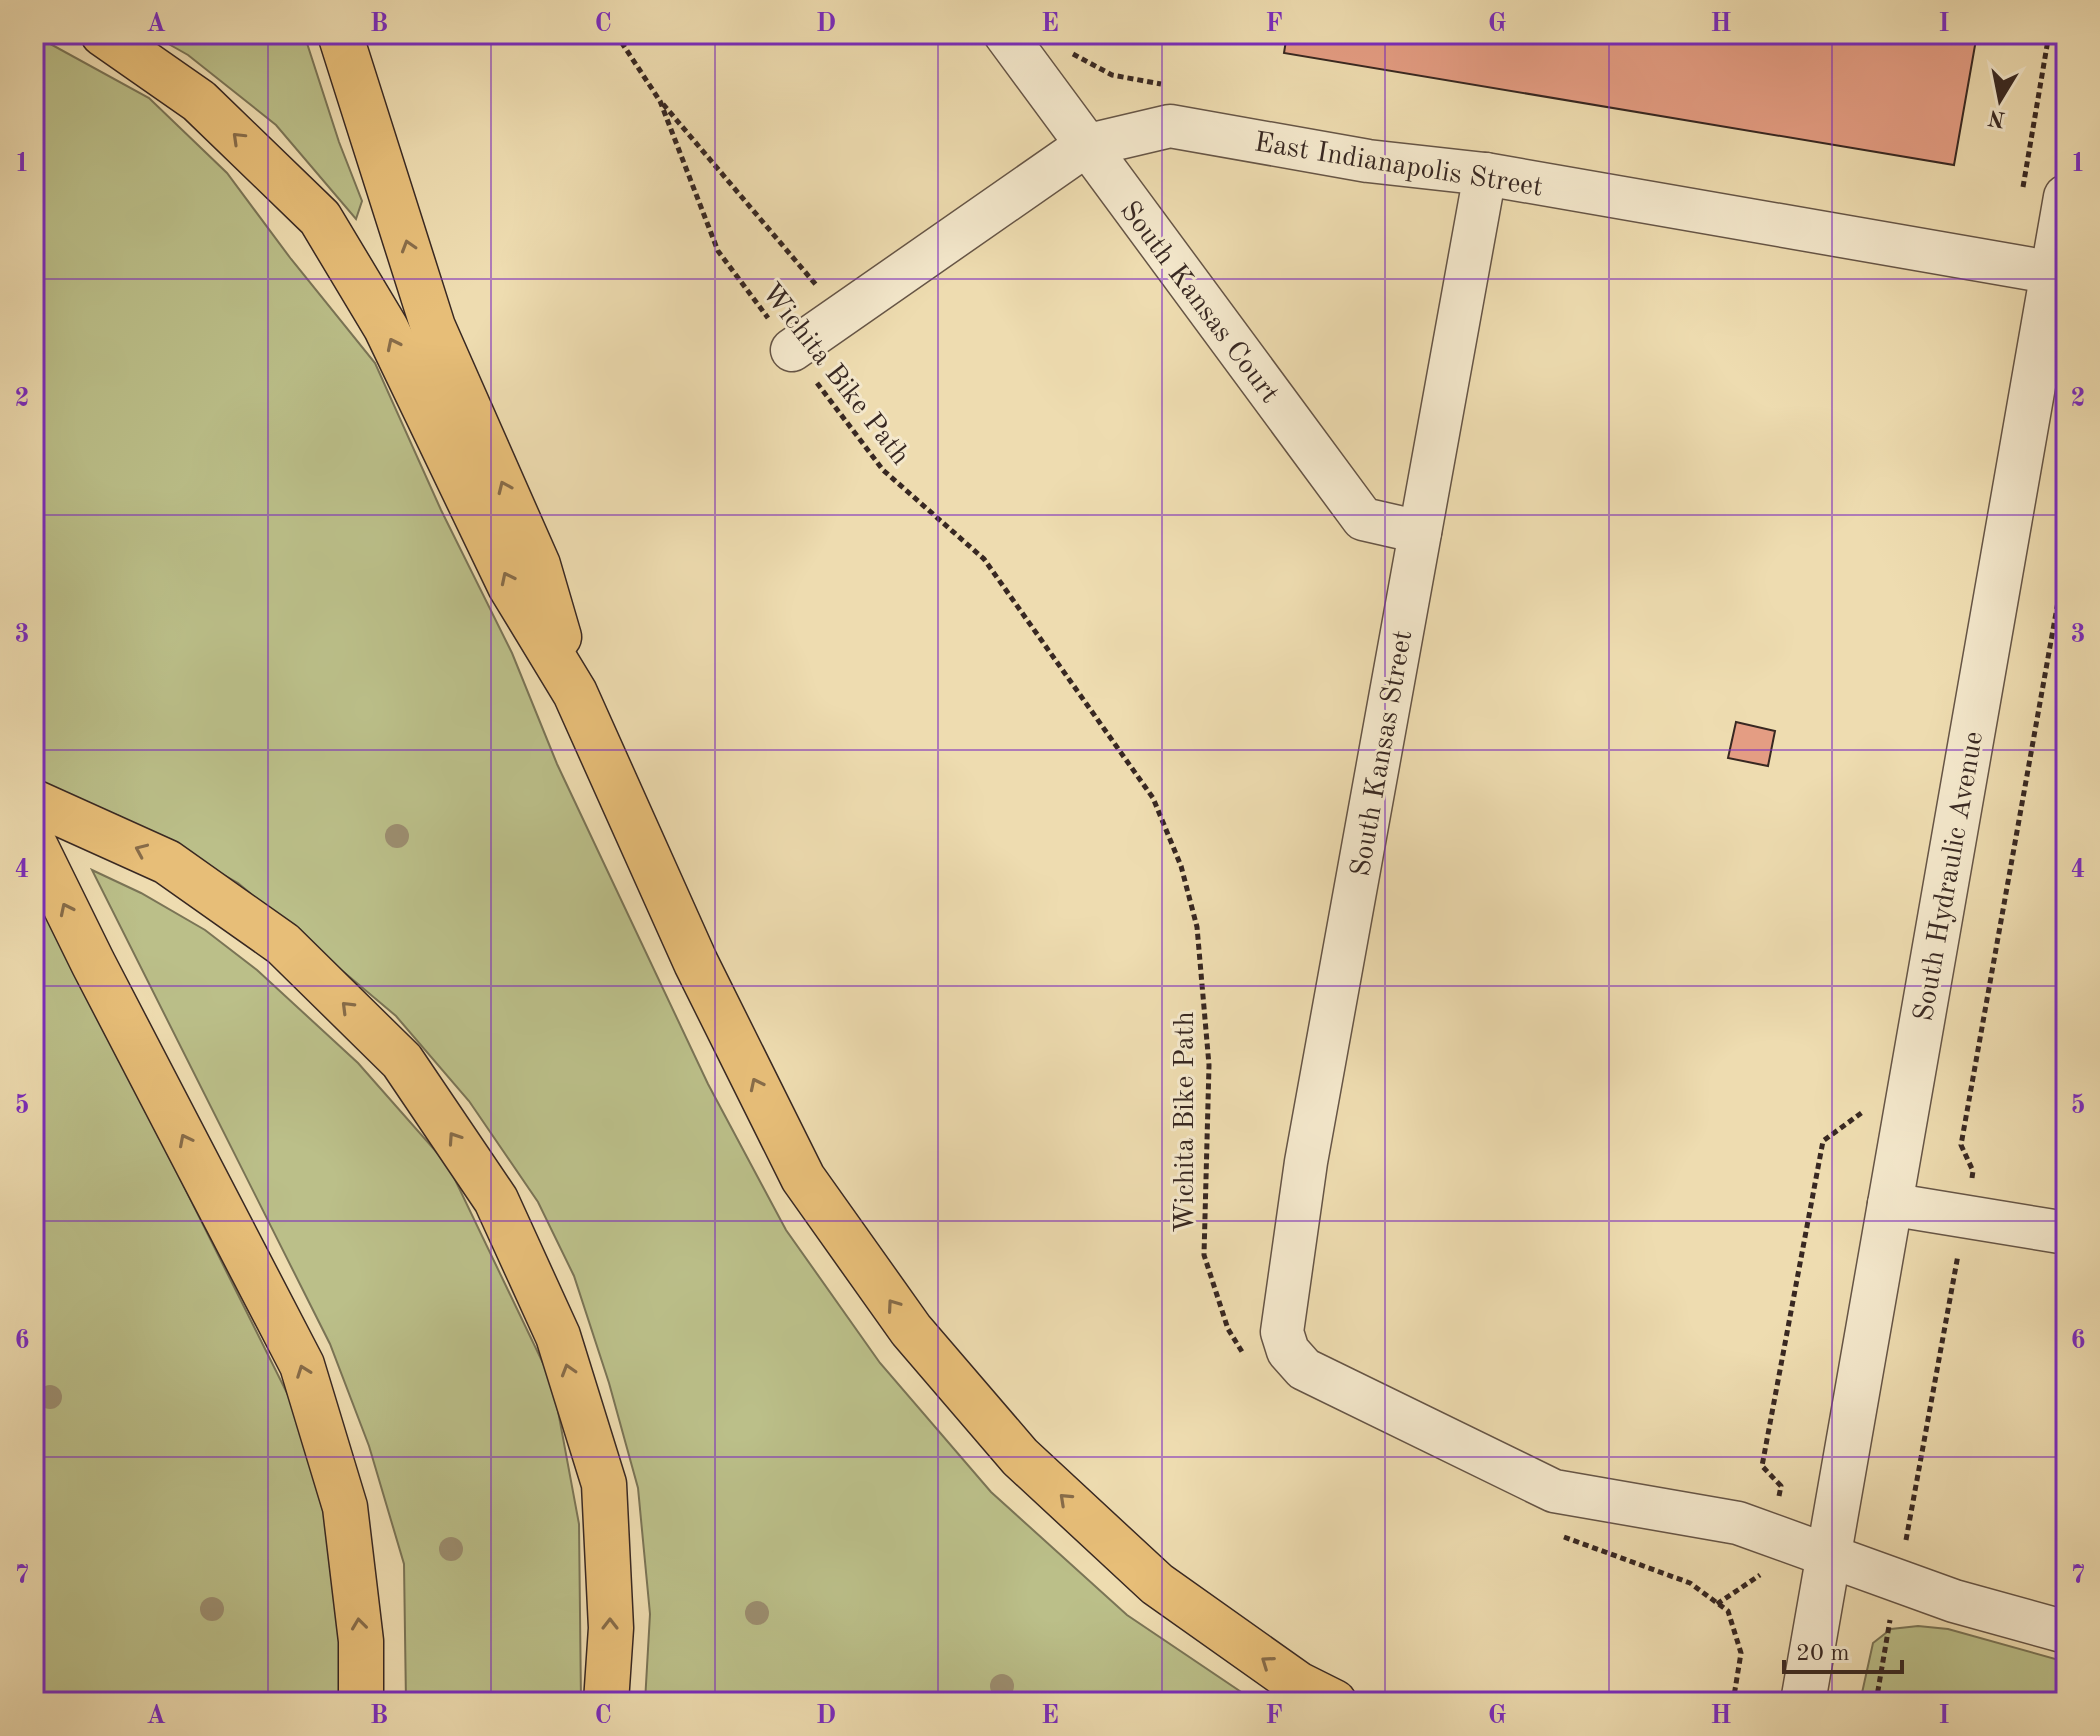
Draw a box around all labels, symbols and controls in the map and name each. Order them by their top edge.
text: A [146,11,166,37]
text: B [370,11,388,37]
text: C [594,11,612,37]
text: D [816,11,836,37]
text: E [1041,11,1059,37]
text: F [1265,11,1283,37]
text: G [1488,11,1506,37]
text: H [1710,11,1732,37]
text: I [1938,11,1950,37]
north arrow [1960,60,2040,140]
text: N [1987,105,2007,130]
street label: East Indianapolis Street [1252,129,1545,203]
one-way arrow [233,133,247,148]
text: 1 [14,151,30,177]
text: 1 [2070,151,2086,177]
street label: South Kansas Court [1114,197,1283,409]
one-way arrow [401,240,417,254]
street label: Wichita Bike Path [755,279,914,471]
one-way arrow [388,337,403,352]
text: 2 [14,386,30,412]
text: 2 [2070,386,2086,412]
one-way arrow [498,481,514,496]
one-way arrow [501,571,517,586]
text: 3 [14,622,30,648]
text: 3 [2070,622,2086,648]
street label: South Kansas Street [1348,628,1418,879]
street label: South Hydraulic Avenue [1911,730,1989,1024]
one-way arrow [135,844,149,860]
text: 4 [14,857,30,883]
text: 4 [2070,857,2086,883]
one-way arrow [61,902,76,917]
one-way arrow [342,1001,356,1016]
street label: Wichita Bike Path [1172,1011,1200,1233]
one-way arrow [750,1078,766,1093]
text: 5 [14,1093,30,1119]
text: 5 [2070,1093,2086,1119]
one-way arrow [448,1132,463,1146]
one-way arrow [179,1133,195,1148]
one-way arrow [888,1299,903,1313]
text: 6 [14,1328,30,1354]
text: 6 [2070,1328,2086,1354]
one-way arrow [561,1363,577,1377]
one-way arrow [296,1365,313,1379]
one-way arrow [1060,1493,1074,1508]
text: 7 [14,1563,30,1589]
text: 7 [2070,1563,2086,1589]
one-way arrow [351,1617,368,1631]
one-way arrow [601,1617,619,1630]
scale bar [1784,1624,1902,1674]
text: 20 m [1796,1642,1850,1666]
one-way arrow [1261,1657,1275,1672]
text: A [146,1703,166,1729]
text: B [370,1703,388,1729]
text: C [594,1703,612,1729]
text: D [816,1703,836,1729]
text: E [1041,1703,1059,1729]
text: F [1265,1703,1283,1729]
text: G [1488,1703,1506,1729]
text: H [1710,1703,1732,1729]
text: I [1938,1703,1950,1729]

